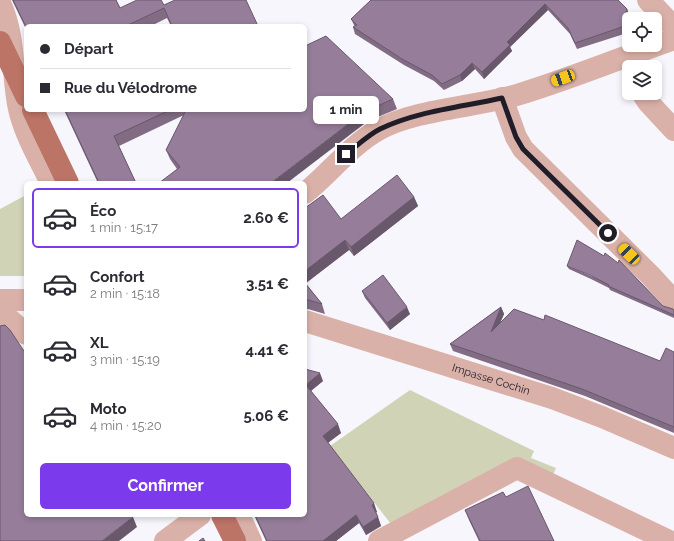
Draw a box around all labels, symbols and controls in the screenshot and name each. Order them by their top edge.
map controls [622,12,662,100]
button: locate [622,12,662,52]
text: Départ [64,40,113,58]
button: layers [622,60,662,100]
car [550,68,576,88]
text: Rue du Vélodrome [64,79,197,97]
callout: 1 min [313,96,379,124]
text: 1 min [330,102,362,117]
route end [337,145,355,163]
icon: car [42,200,78,236]
text: Éco [90,202,116,220]
text: 2.60 € [243,209,289,227]
text: 1 min · 15:17 [90,220,158,235]
route start [599,224,617,242]
car [616,241,642,267]
icon: car [42,266,78,302]
text: Confort [90,268,144,286]
text: 3.51 € [246,275,289,293]
text: 2 min · 15:18 [90,286,160,301]
icon: car [42,332,78,368]
text: XL [90,334,108,352]
text: 4.41 € [246,341,289,359]
text: 3 min · 15:19 [90,352,160,367]
street label: Impasse Cochin [451,361,532,397]
icon: car [42,398,78,434]
text: Moto [90,400,127,418]
text: 5.06 € [243,407,289,425]
text: 4 min · 15:20 [90,418,162,433]
button: Confirmer [40,463,291,509]

